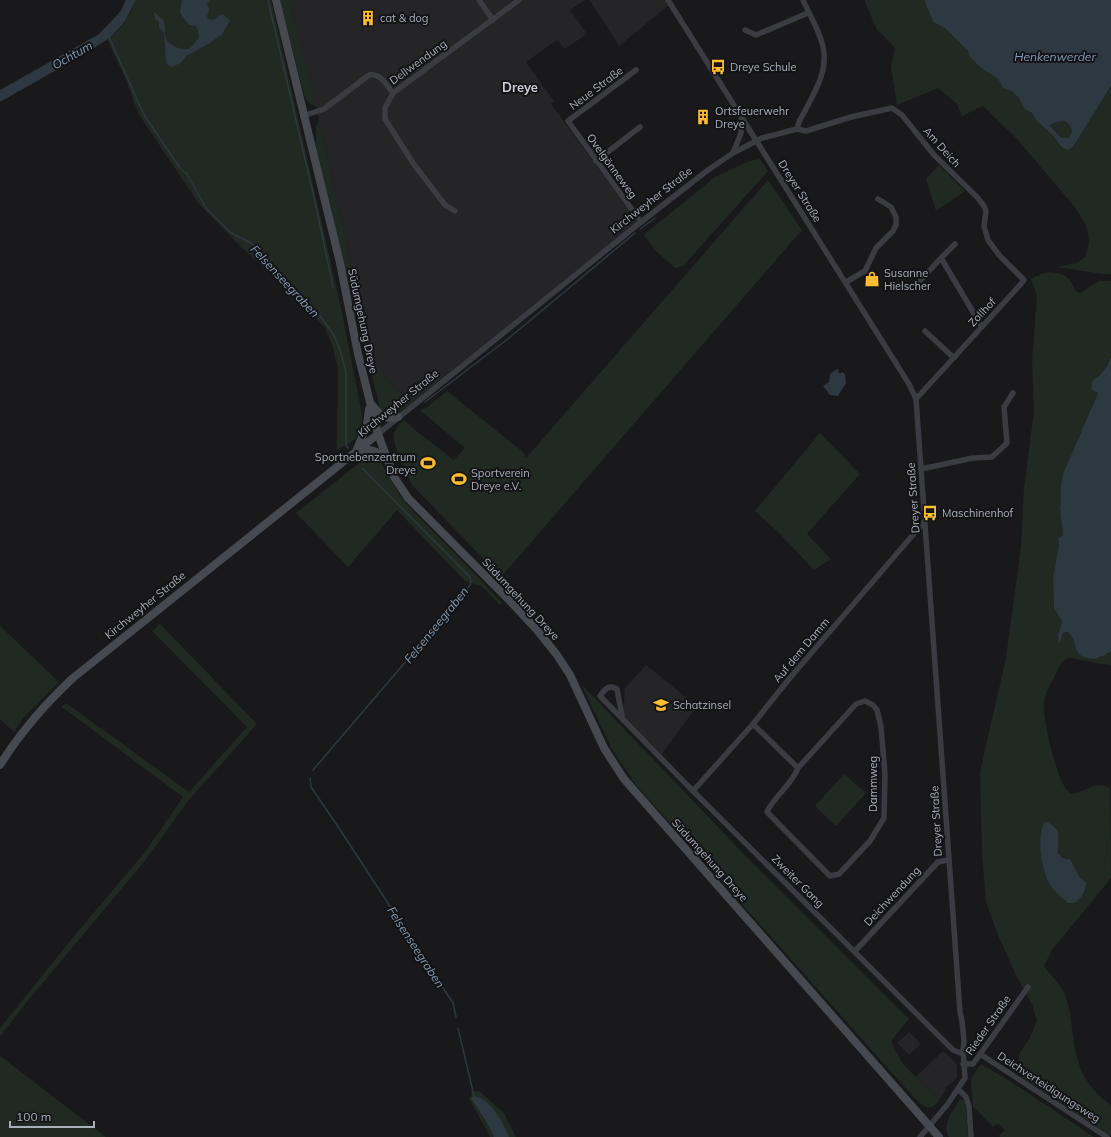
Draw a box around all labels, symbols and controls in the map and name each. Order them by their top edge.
building icon: cat & dog [359,9,377,27]
place label: cat & dog [380,11,429,25]
street label: Dellwendung [387,37,449,87]
water label: Ochtum [49,38,95,72]
water label: Henkenwerder [1014,49,1096,64]
bus stop icon: Dreye Schule [709,58,727,76]
place label: Dreye Schule [730,60,796,74]
street label: Neue Straße [566,63,626,113]
district label: Dreye [502,79,538,96]
place label: Ortsfeuerwehr Dreye [715,104,789,131]
building icon: Ortsfeuerwehr Dreye [694,108,712,126]
street label: Am Deich [920,124,964,170]
street label: Ovelgönneweg [584,131,640,201]
street label: Dreyer Straße [775,157,825,225]
street label: Kirchweyher Straße [607,164,695,236]
water label: Felsenseegraben [247,242,323,320]
place label: Susanne Hielscher [884,266,931,293]
street label: Südumgehung Dreye [345,267,381,375]
shop icon: Susanne Hielscher [863,270,881,288]
street label: Zollhof [965,294,999,329]
street label: Kirchweyher Straße [355,366,441,440]
place label: Sportnebenzentrum Dreye [315,450,416,477]
sports icon: Sportnebenzentrum Dreye [419,454,437,472]
street label: Dreyer Straße [904,462,922,534]
place label: Sportverein Dreye e.V. [471,466,530,493]
sports icon: Sportverein Dreye e.V. [450,470,468,488]
bus stop icon: Maschinenhof [921,504,939,522]
place label: Maschinenhof [942,506,1014,520]
street label: Südumgehung Dreye [479,555,563,643]
street label: Kirchweyher Straße [102,568,188,642]
water label: Felsenseegraben [401,584,471,666]
street label: Auf dem Damm [770,615,832,685]
school or university icon: Schatzinsel [652,696,670,714]
place label: Schatzinsel [673,698,731,712]
street label: Dammweg [866,756,880,812]
street label: Dreyer Straße [927,785,945,857]
street label: Südumgehung Dreye [669,816,751,904]
street label: Zweiter Gang [769,852,827,910]
street label: Deichwendung [861,863,923,929]
water label: Felsenseegraben [384,904,448,990]
street label: Rieder Straße [962,992,1014,1058]
street label: Deichverteidigungsweg [995,1049,1103,1125]
scale bar [10,1103,94,1129]
text: 100 m [16,1109,51,1124]

